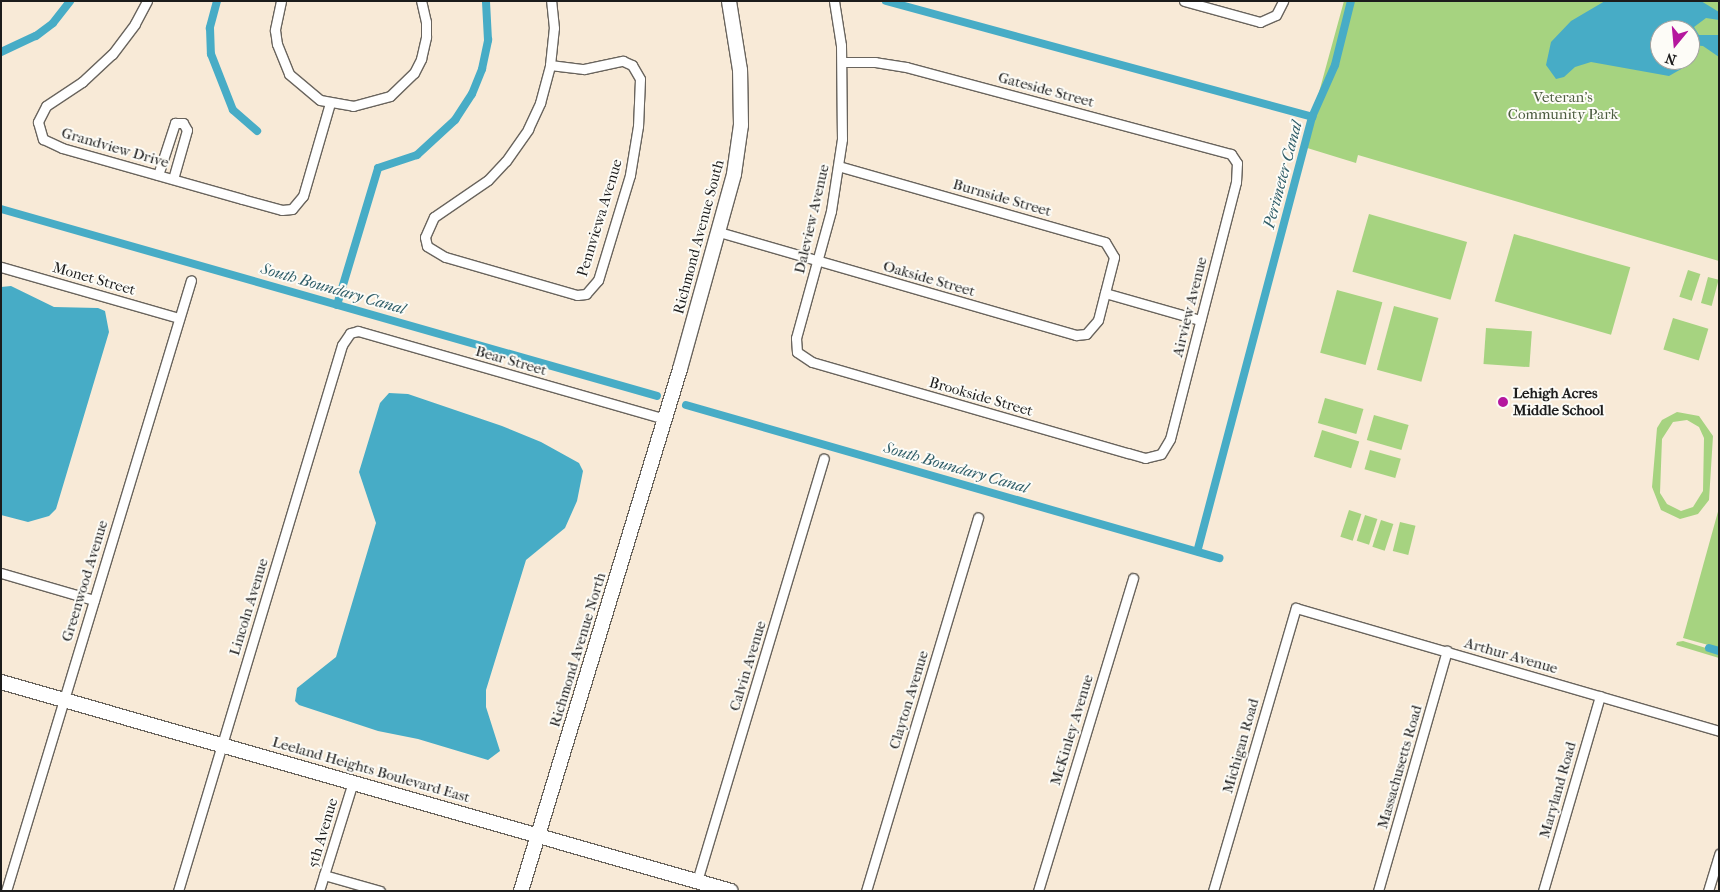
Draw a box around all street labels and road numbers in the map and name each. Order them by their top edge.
street label: Gateside Street [996,69,1096,111]
street label: Grandview Drive [59,124,171,172]
street label: Pennviewa Avenue [574,157,626,279]
street label: Richmond Avenue South [670,158,728,316]
street label: Daleview Avenue [791,163,833,275]
street label: Burnside Street [951,175,1053,221]
street label: Airview Avenue [1169,255,1211,359]
street label: Oakside Street [881,257,977,301]
street label: Monet Street [51,259,137,299]
street label: Bear Street [473,342,549,380]
street label: Brookside Street [927,374,1035,420]
street label: Greenwood Avenue [58,518,112,644]
street label: Lincoln Avenue [226,556,272,658]
street label: Richmond Avenue North [546,571,610,729]
street label: Calvin Avenue [726,619,770,713]
street label: Arthur Avenue [1462,634,1560,678]
street label: Clayton Avenue [885,649,933,751]
street label: McKinley Avenue [1047,672,1097,788]
street label: Michigan Road [1219,697,1263,795]
street label: Massachusetts Road [1374,703,1426,831]
street label: Leeland Heights Boulevard East [270,733,472,807]
street label: Maryland Road [1536,740,1580,840]
street label: 5th Avenue [304,796,342,870]

